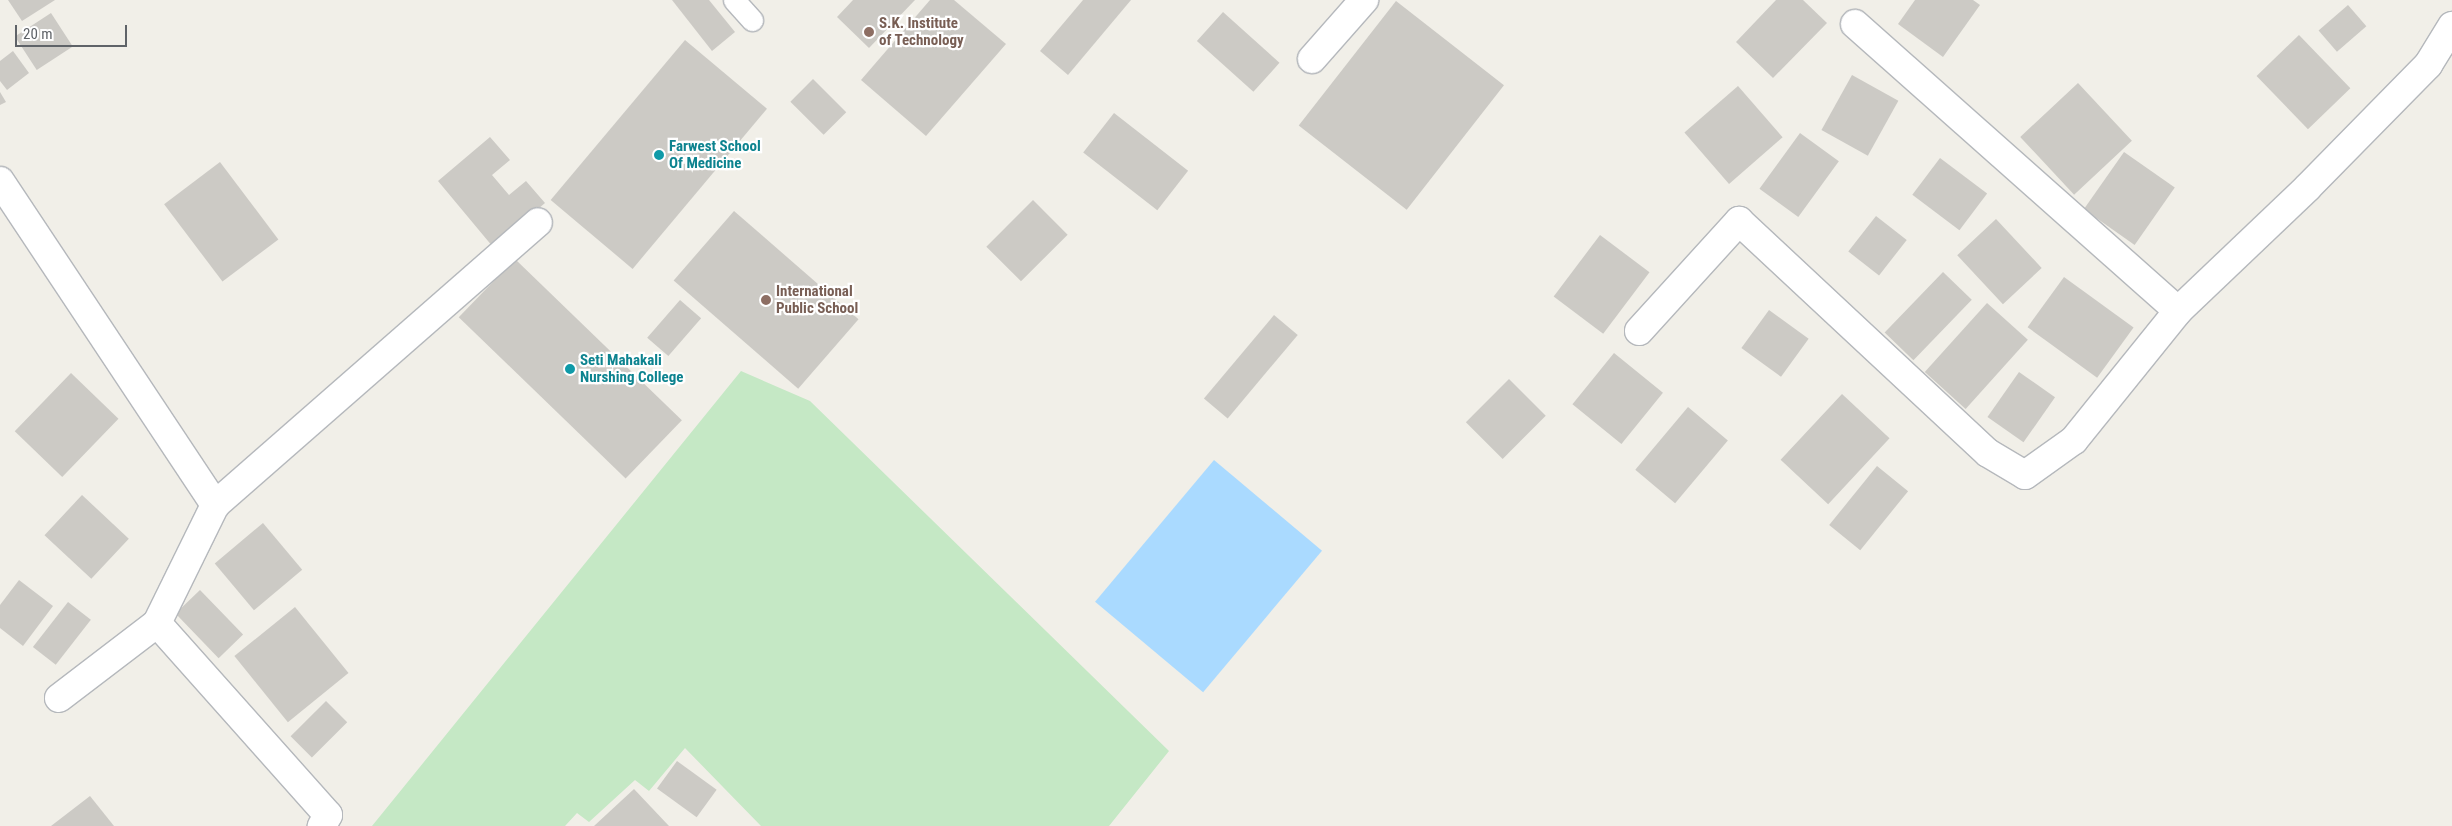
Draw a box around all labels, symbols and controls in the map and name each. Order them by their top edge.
place label: S.K. Institute of Technology [879,14,964,49]
scale bar [18,15,130,47]
text: 20 m [23,25,53,43]
marker: S.K. Institute of Technology [863,26,875,38]
place label: Farwest School Of Medicine [669,137,761,172]
marker: Farwest School Of Medicine [653,149,665,161]
place label: International Public School [776,282,858,317]
marker: International Public School [760,294,772,306]
place label: Seti Mahakali Nurshing College [580,351,683,386]
marker: Seti Mahakali Nurshing College [564,363,576,375]

